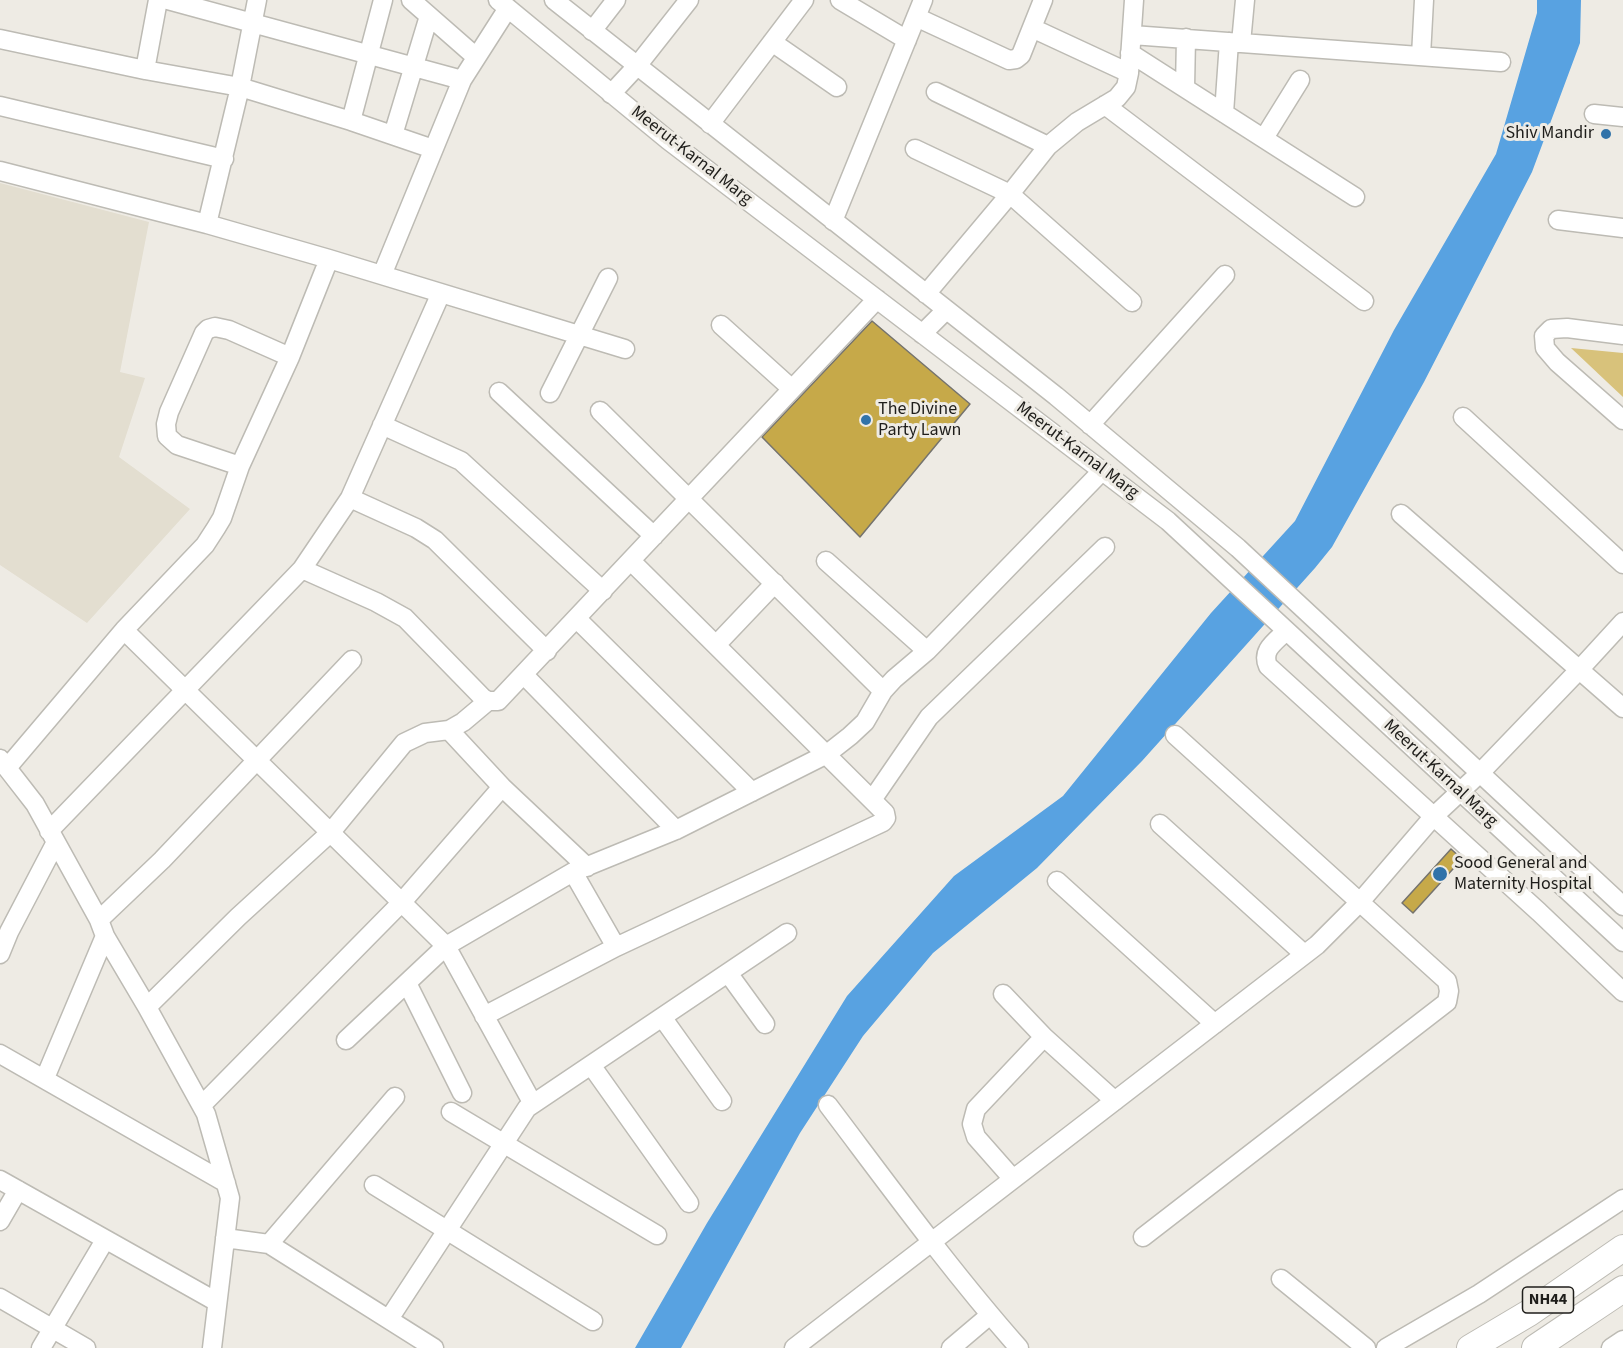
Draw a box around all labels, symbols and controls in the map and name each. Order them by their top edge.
street label: Meerut-Karnal Marg [626,102,756,210]
place label: Shiv Mandir [1505,123,1594,145]
marker: Shiv Mandir [1599,127,1613,141]
street label: Meerut-Karnal Marg [1011,398,1143,504]
place label: The Divine Party Lawn [878,399,961,442]
marker: The Divine Party Lawn [859,413,873,427]
street label: Meerut-Karnal Marg [1378,716,1502,832]
place label: Sood General and Maternity Hospital [1454,853,1592,896]
marker: Sood General and Maternity Hospital [1431,865,1449,883]
road number: NH44 [1522,1287,1574,1313]

